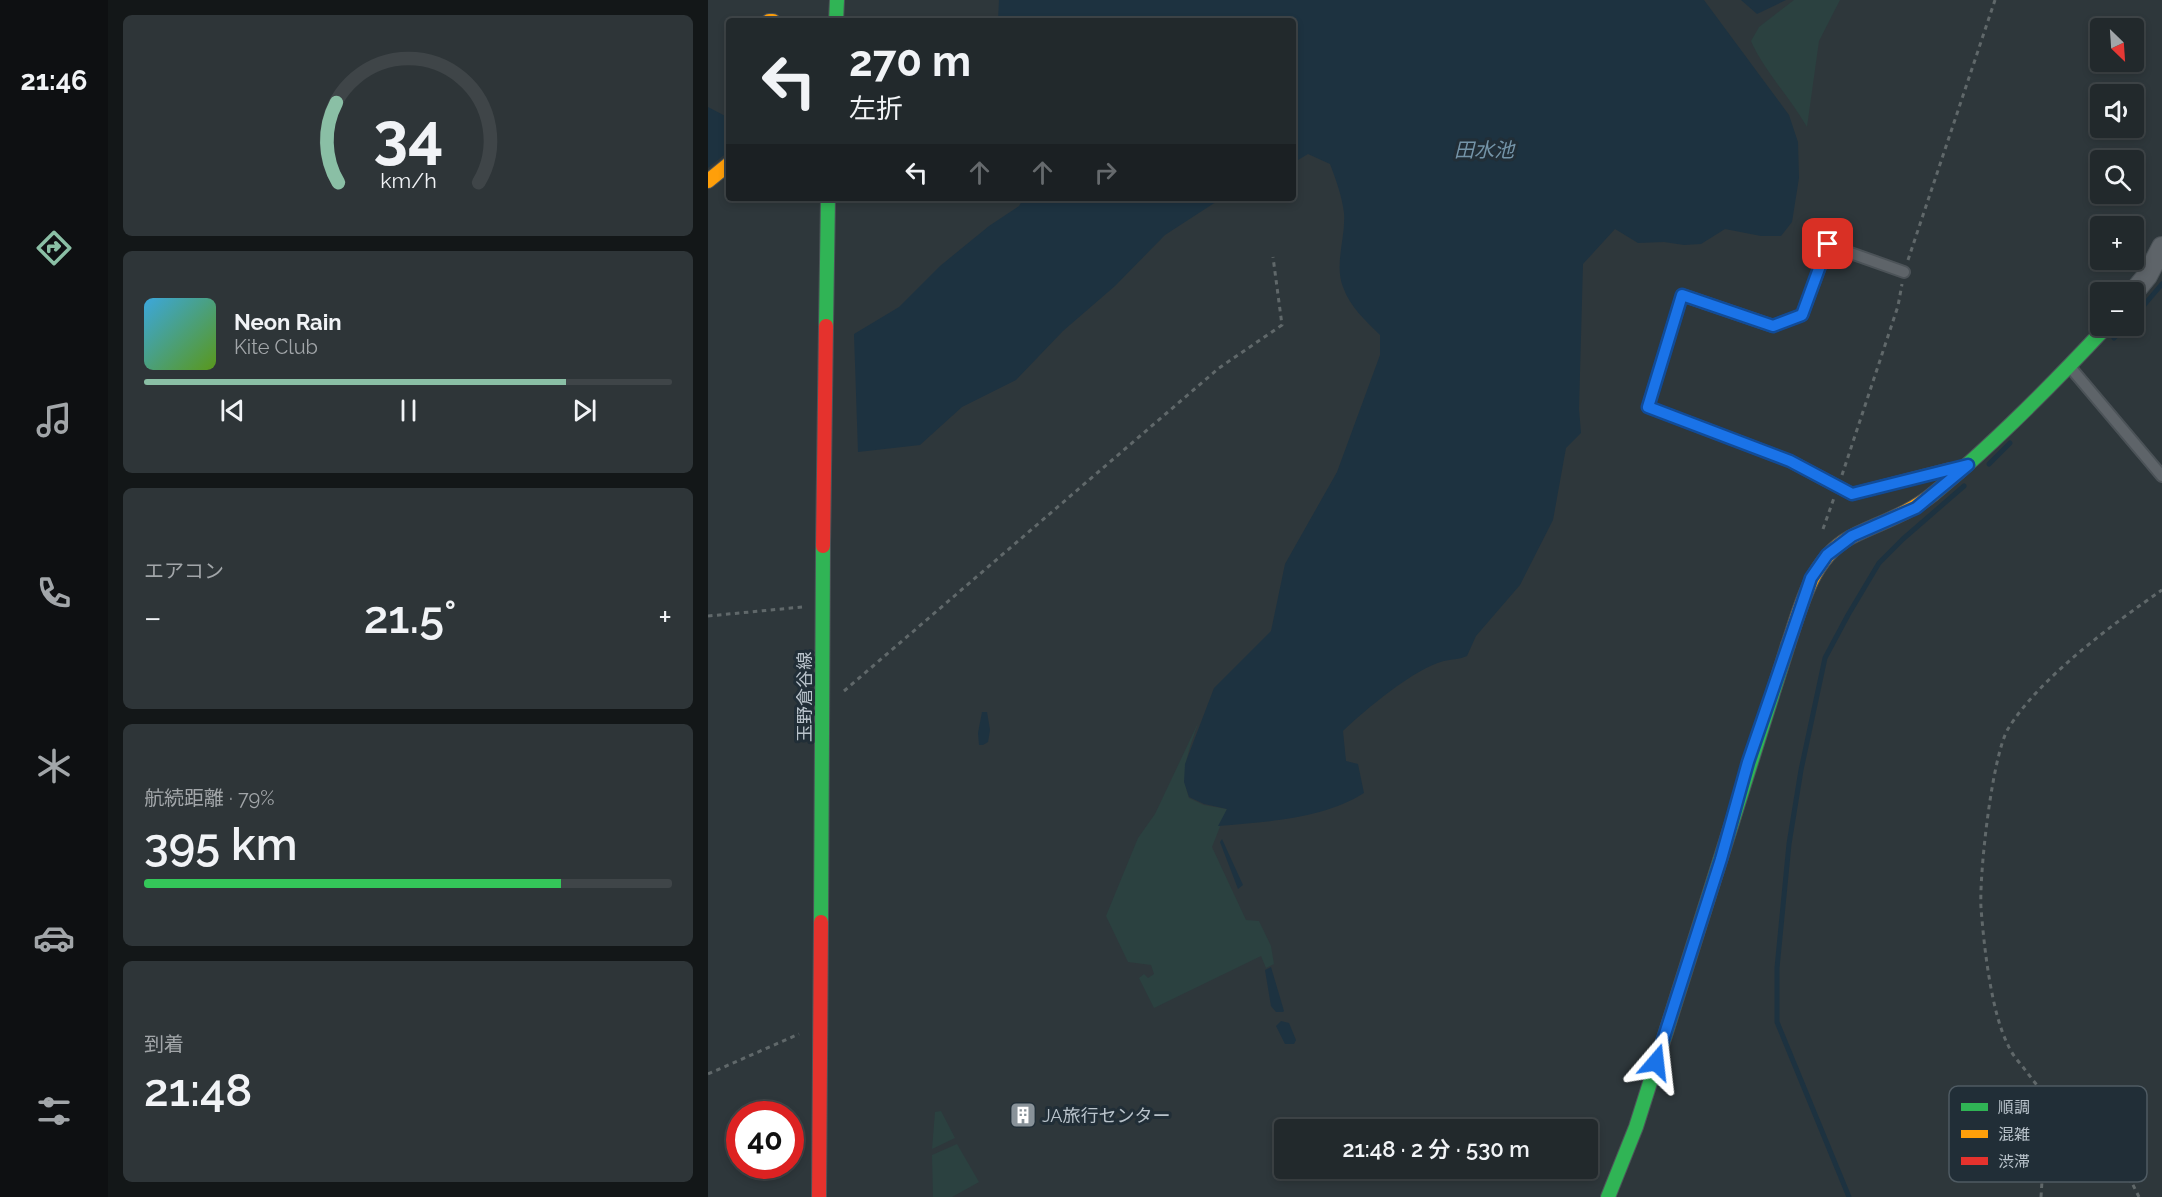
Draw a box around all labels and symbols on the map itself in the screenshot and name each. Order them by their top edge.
north arrow [2090,18,2144,72]
water label: 田水池 [1454,138,1516,162]
pin [1802,218,1853,269]
street label: 玉野倉谷線 [794,652,815,742]
position arrow [1624,1030,1688,1094]
legend [1949,1086,2147,1182]
text: 順調 [1998,1098,2030,1117]
building icon: JA旅行センター [1008,1100,1038,1130]
speed limit sign: 40 [726,1101,804,1179]
place label: JA旅行センター [1042,1105,1171,1126]
text: 混雑 [1998,1125,2030,1144]
text: 渋滞 [1998,1152,2030,1171]

